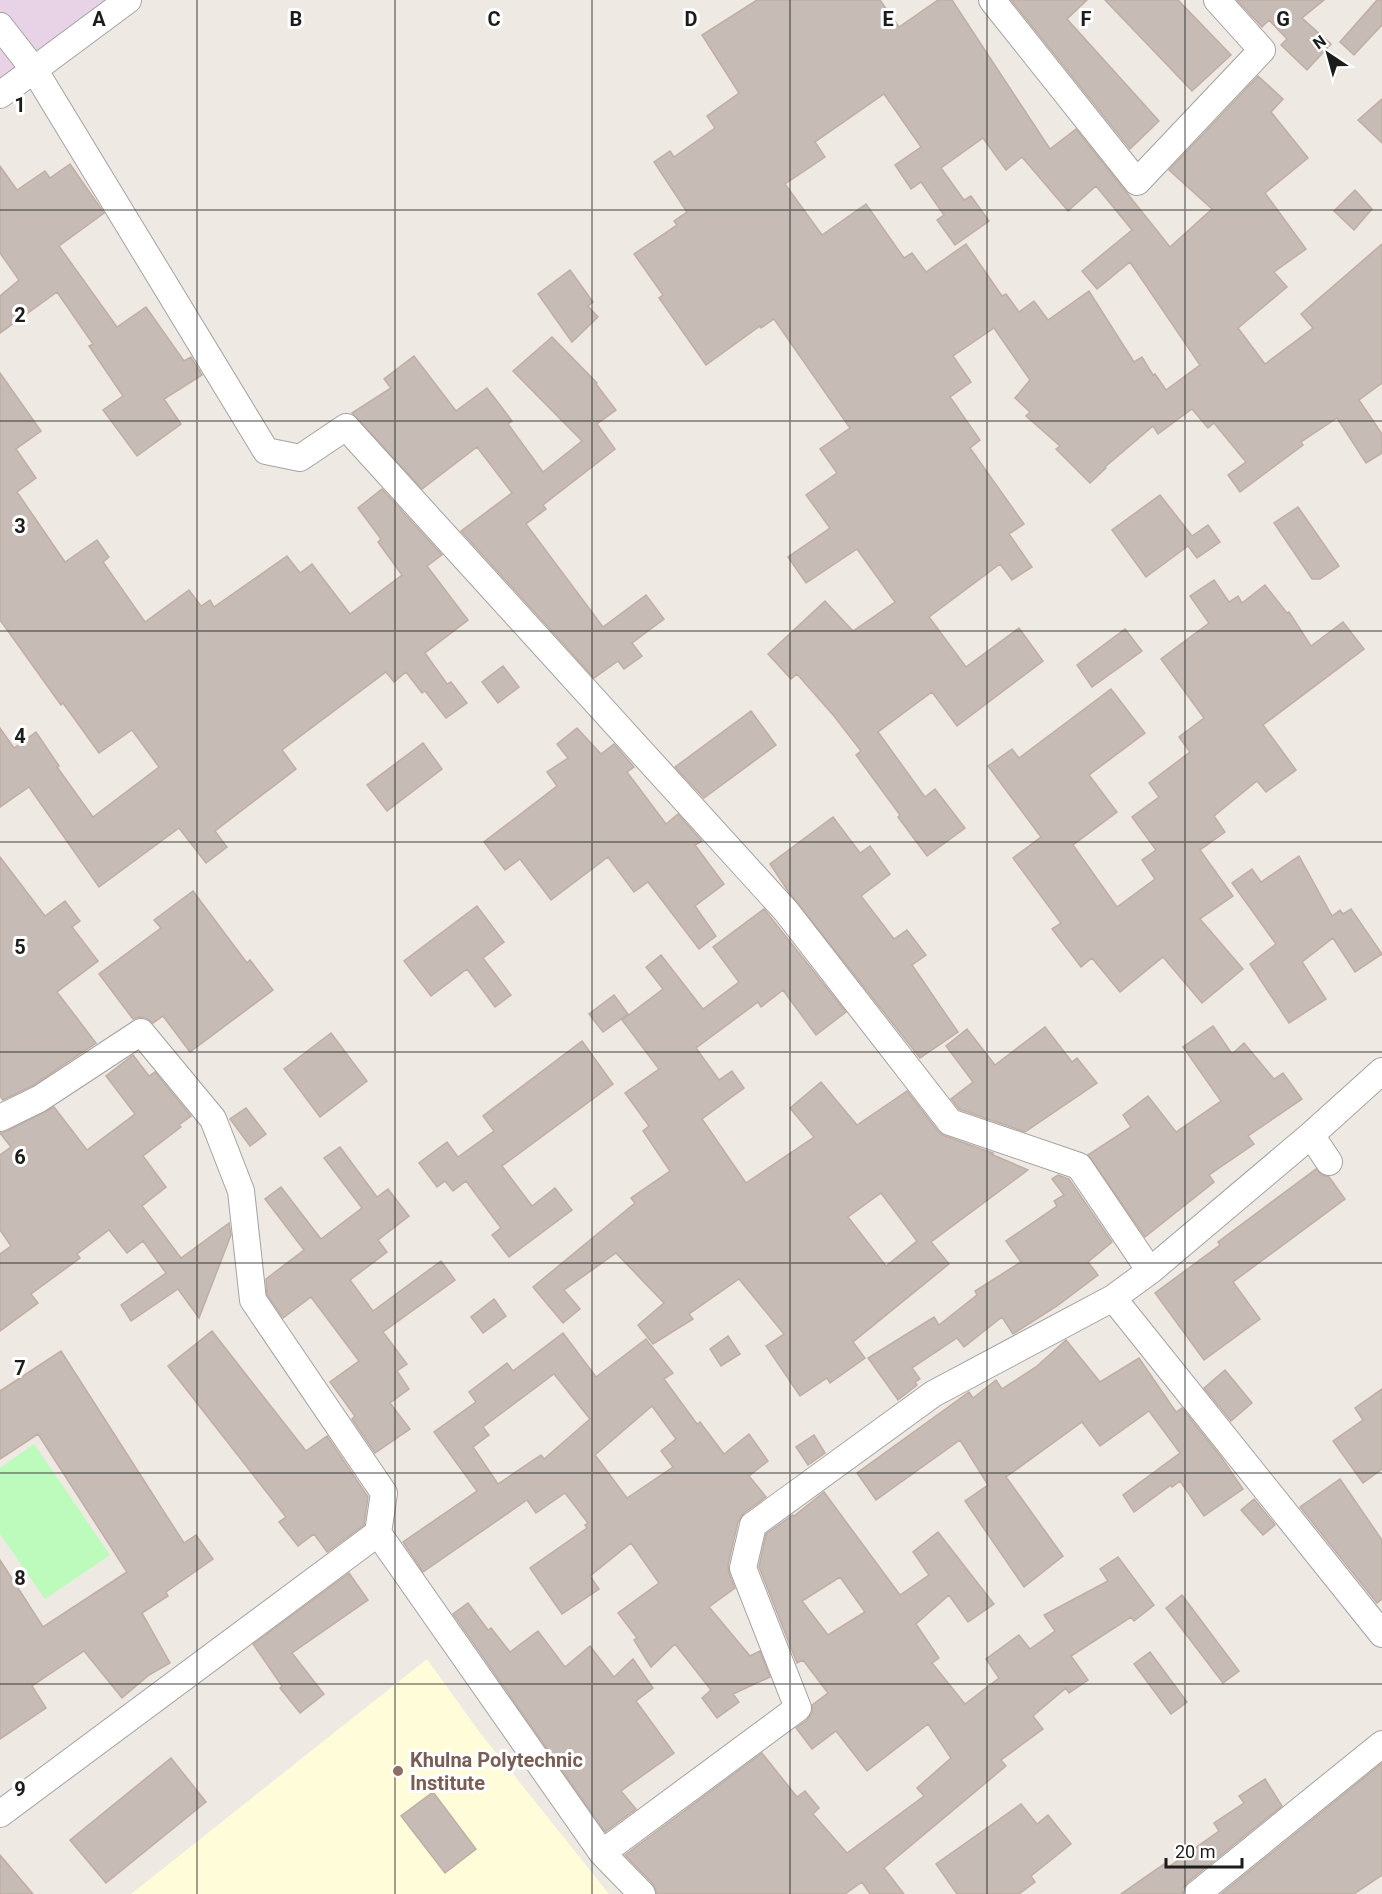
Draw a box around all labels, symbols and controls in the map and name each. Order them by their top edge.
text: A [92,7,106,31]
text: B [290,7,302,31]
text: C [487,7,501,31]
text: D [685,7,698,31]
text: E [882,7,894,31]
text: F [1081,7,1092,31]
text: G [1276,7,1290,31]
north arrow [1298,24,1358,84]
text: N [1309,31,1330,53]
text: 1 [14,93,26,117]
text: 2 [14,303,26,327]
text: 3 [14,514,26,538]
text: 4 [14,724,26,748]
text: 5 [14,935,26,959]
text: 6 [14,1145,26,1169]
text: 7 [14,1356,26,1380]
text: 8 [14,1566,26,1590]
place label: Khulna Polytechnic Institute [410,1748,583,1795]
marker: Khulna Polytechnic Institute [391,1764,405,1778]
text: 9 [14,1777,26,1801]
scale bar [1166,1831,1242,1869]
text: 20 m [1175,1841,1215,1862]

